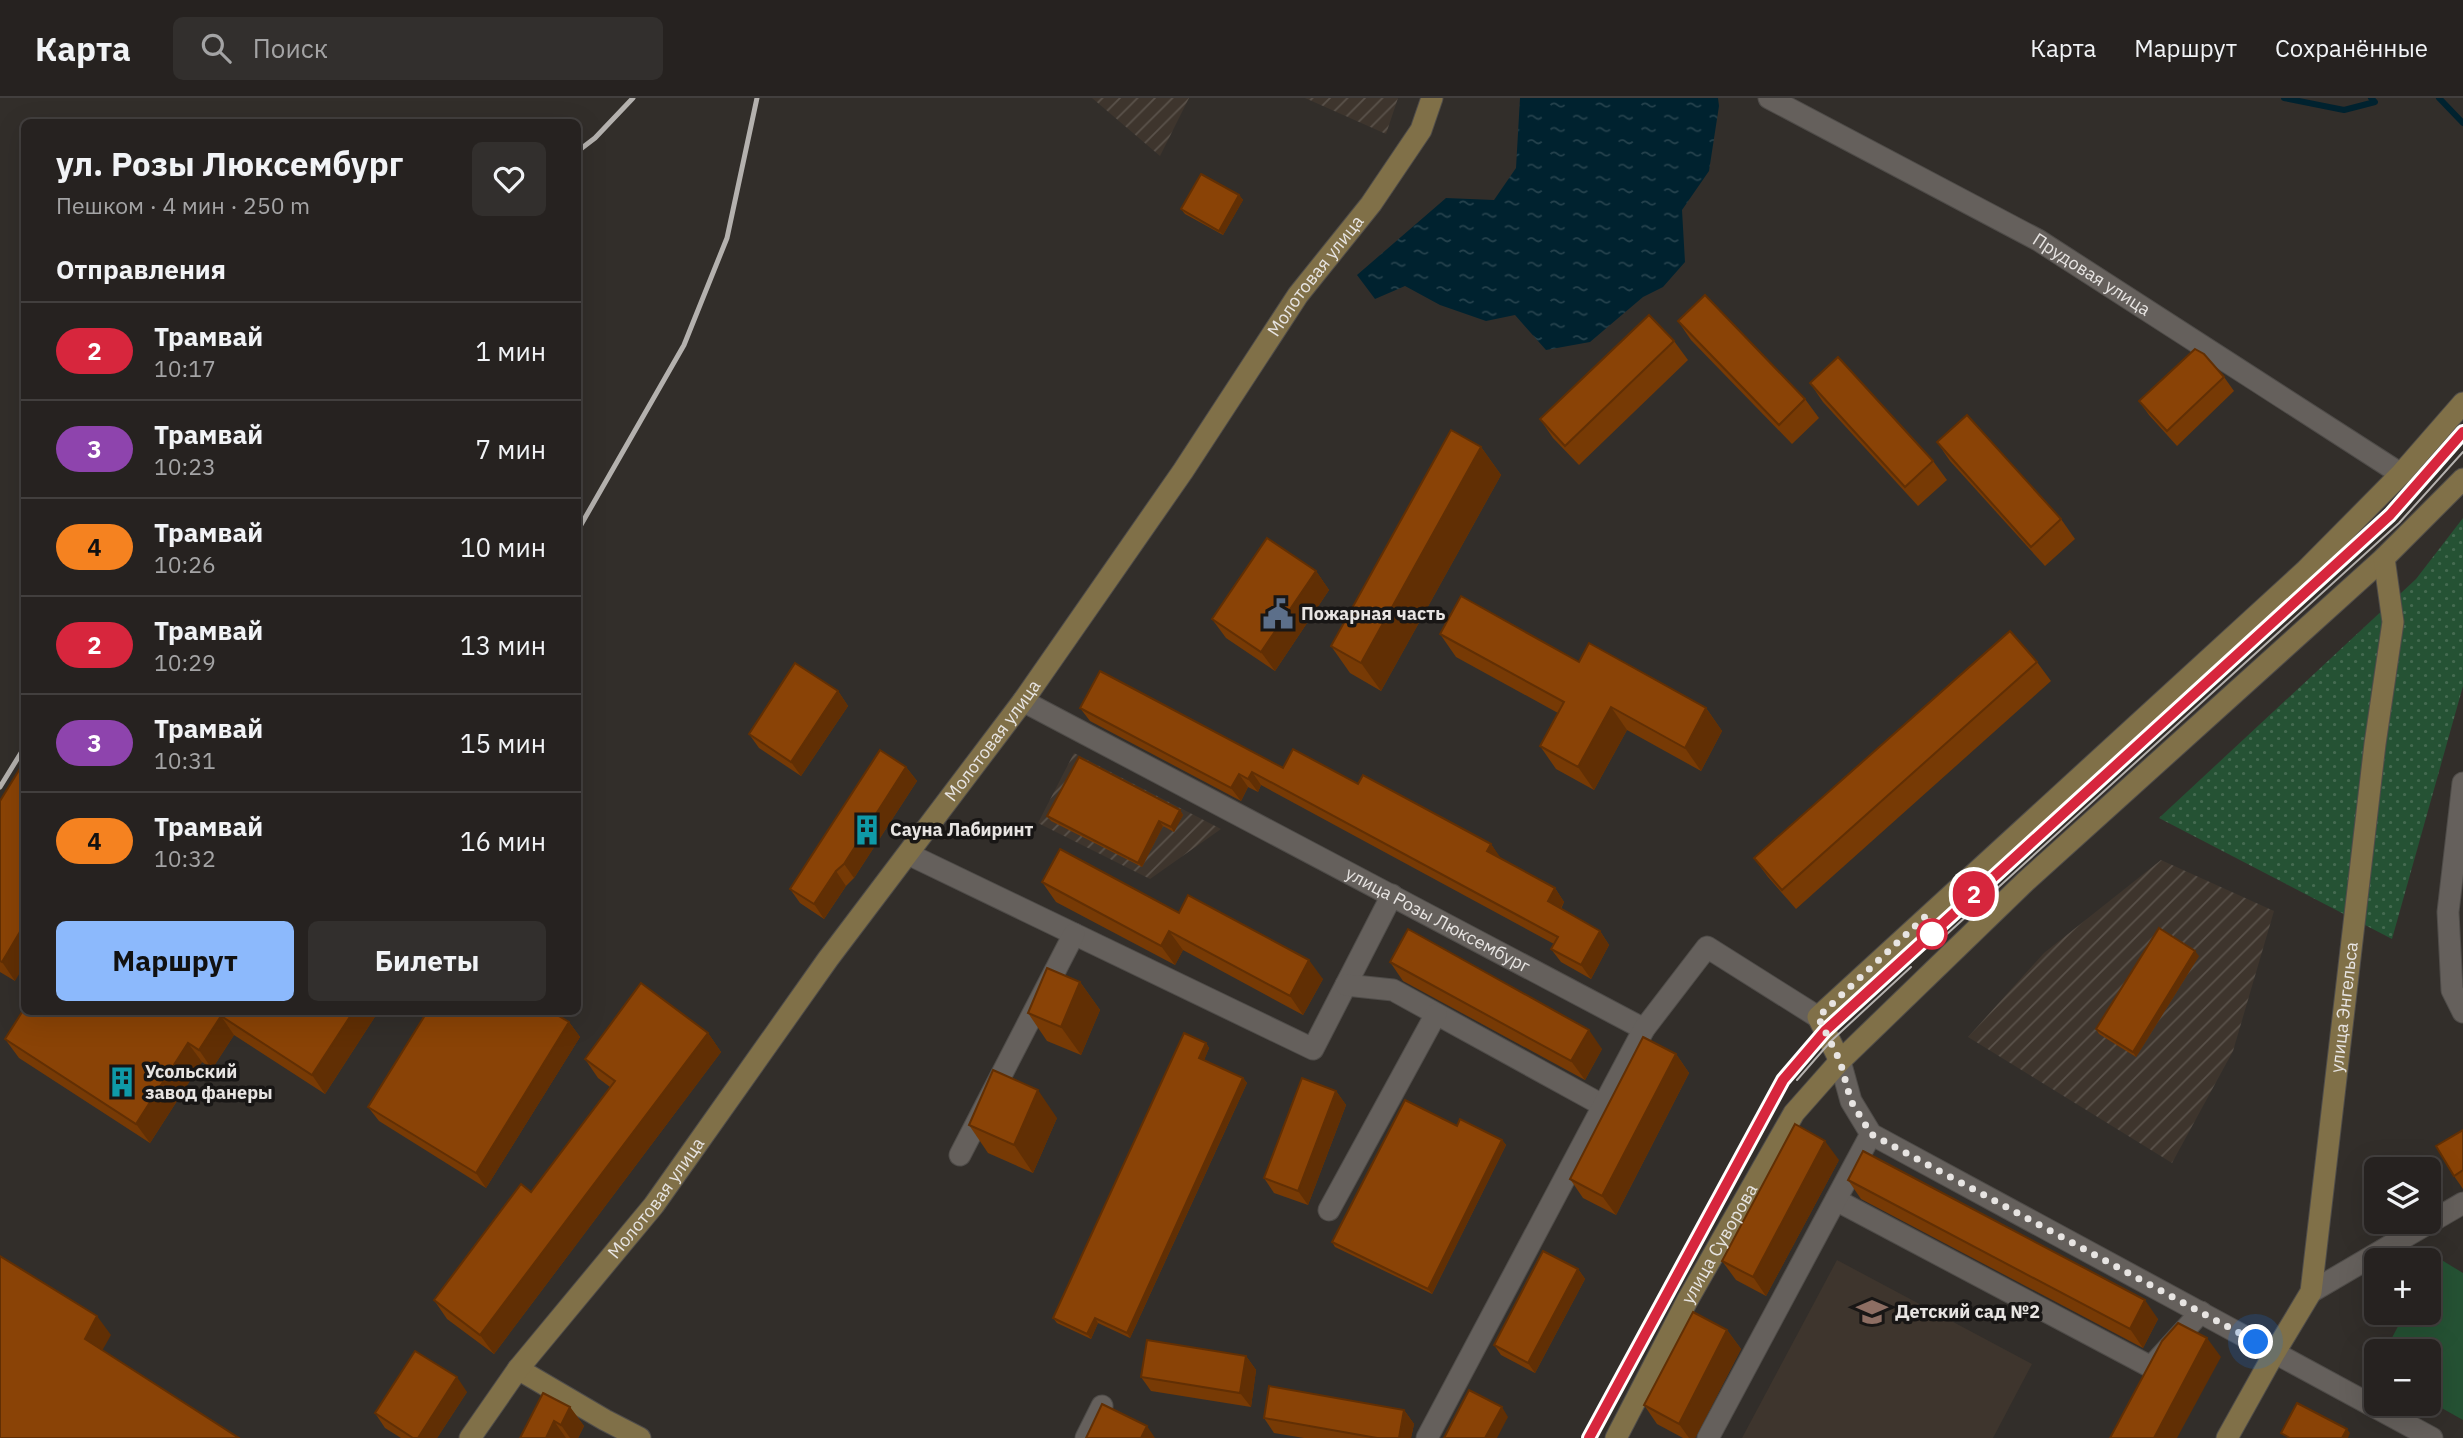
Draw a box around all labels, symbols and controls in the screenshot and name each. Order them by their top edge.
search box [173,17,663,80]
text: Карта [35,27,131,70]
icon: search [197,29,235,67]
text: Поиск [253,31,328,65]
text: Карта [2030,32,2096,64]
text: Маршрут [2134,32,2237,64]
text: Сохранённые [2275,32,2428,64]
text: ул. Розы Люксембург [56,142,403,185]
button: heart [472,142,546,216]
text: Пешком · 4 мин · 250 m [56,190,310,220]
street label: Молотовая улица [1262,210,1369,341]
street label: Прудовая улица [2029,228,2156,321]
text: Отправления [56,252,226,286]
text: Трамвай [154,319,263,353]
text: 1 мин [476,334,546,368]
text: 2 [87,335,102,367]
text: 10:17 [154,353,216,383]
text: Трамвай [154,417,263,451]
text: 7 мин [476,432,546,466]
text: 3 [87,433,102,465]
text: 10:23 [154,451,216,481]
text: Трамвай [154,515,263,549]
text: 10 мин [460,530,546,564]
text: 4 [87,531,102,563]
text: 10:26 [154,549,216,579]
public building icon: Пожарная часть [1261,597,1295,631]
place label: Пожарная часть [1301,602,1445,625]
text: Трамвай [154,613,263,647]
text: 13 мин [460,628,546,662]
text: 2 [87,629,102,661]
text: 10:29 [154,647,216,677]
street label: Молотовая улица [939,675,1046,806]
text: Трамвай [154,711,263,745]
text: 15 мин [460,726,546,760]
text: 3 [87,727,102,759]
text: 10:31 [154,745,216,775]
text: Трамвай [154,809,263,843]
building icon: Сауна Лабиринт [850,813,884,847]
place label: Сауна Лабиринт [890,818,1034,841]
text: 16 мин [460,824,546,858]
text: 4 [87,825,102,857]
text: 10:32 [154,843,216,873]
street label: улица Розы Люксембург [1342,861,1534,978]
line badge: 2 [1951,871,1997,917]
text: 2 [1967,878,1981,910]
unlabelled marker [1917,919,1947,949]
button: Маршрут [56,921,294,1001]
button: Билеты [308,921,546,1001]
street label: улица Энгельса [2325,940,2363,1074]
place label: Усольский завод фанеры [145,1060,273,1104]
building icon: Усольский завод фанеры [105,1065,139,1099]
street label: Молотовая улица [602,1132,709,1263]
map controls [2364,1157,2441,1416]
button: layers [2364,1157,2441,1234]
street label: улица Суворова [1676,1179,1763,1308]
button: + [2364,1248,2441,1325]
school or university icon: Детский сад №2 [1855,1295,1889,1329]
place label: Детский сад №2 [1895,1300,2040,1323]
your location [2238,1324,2273,1359]
button: − [2364,1339,2441,1416]

